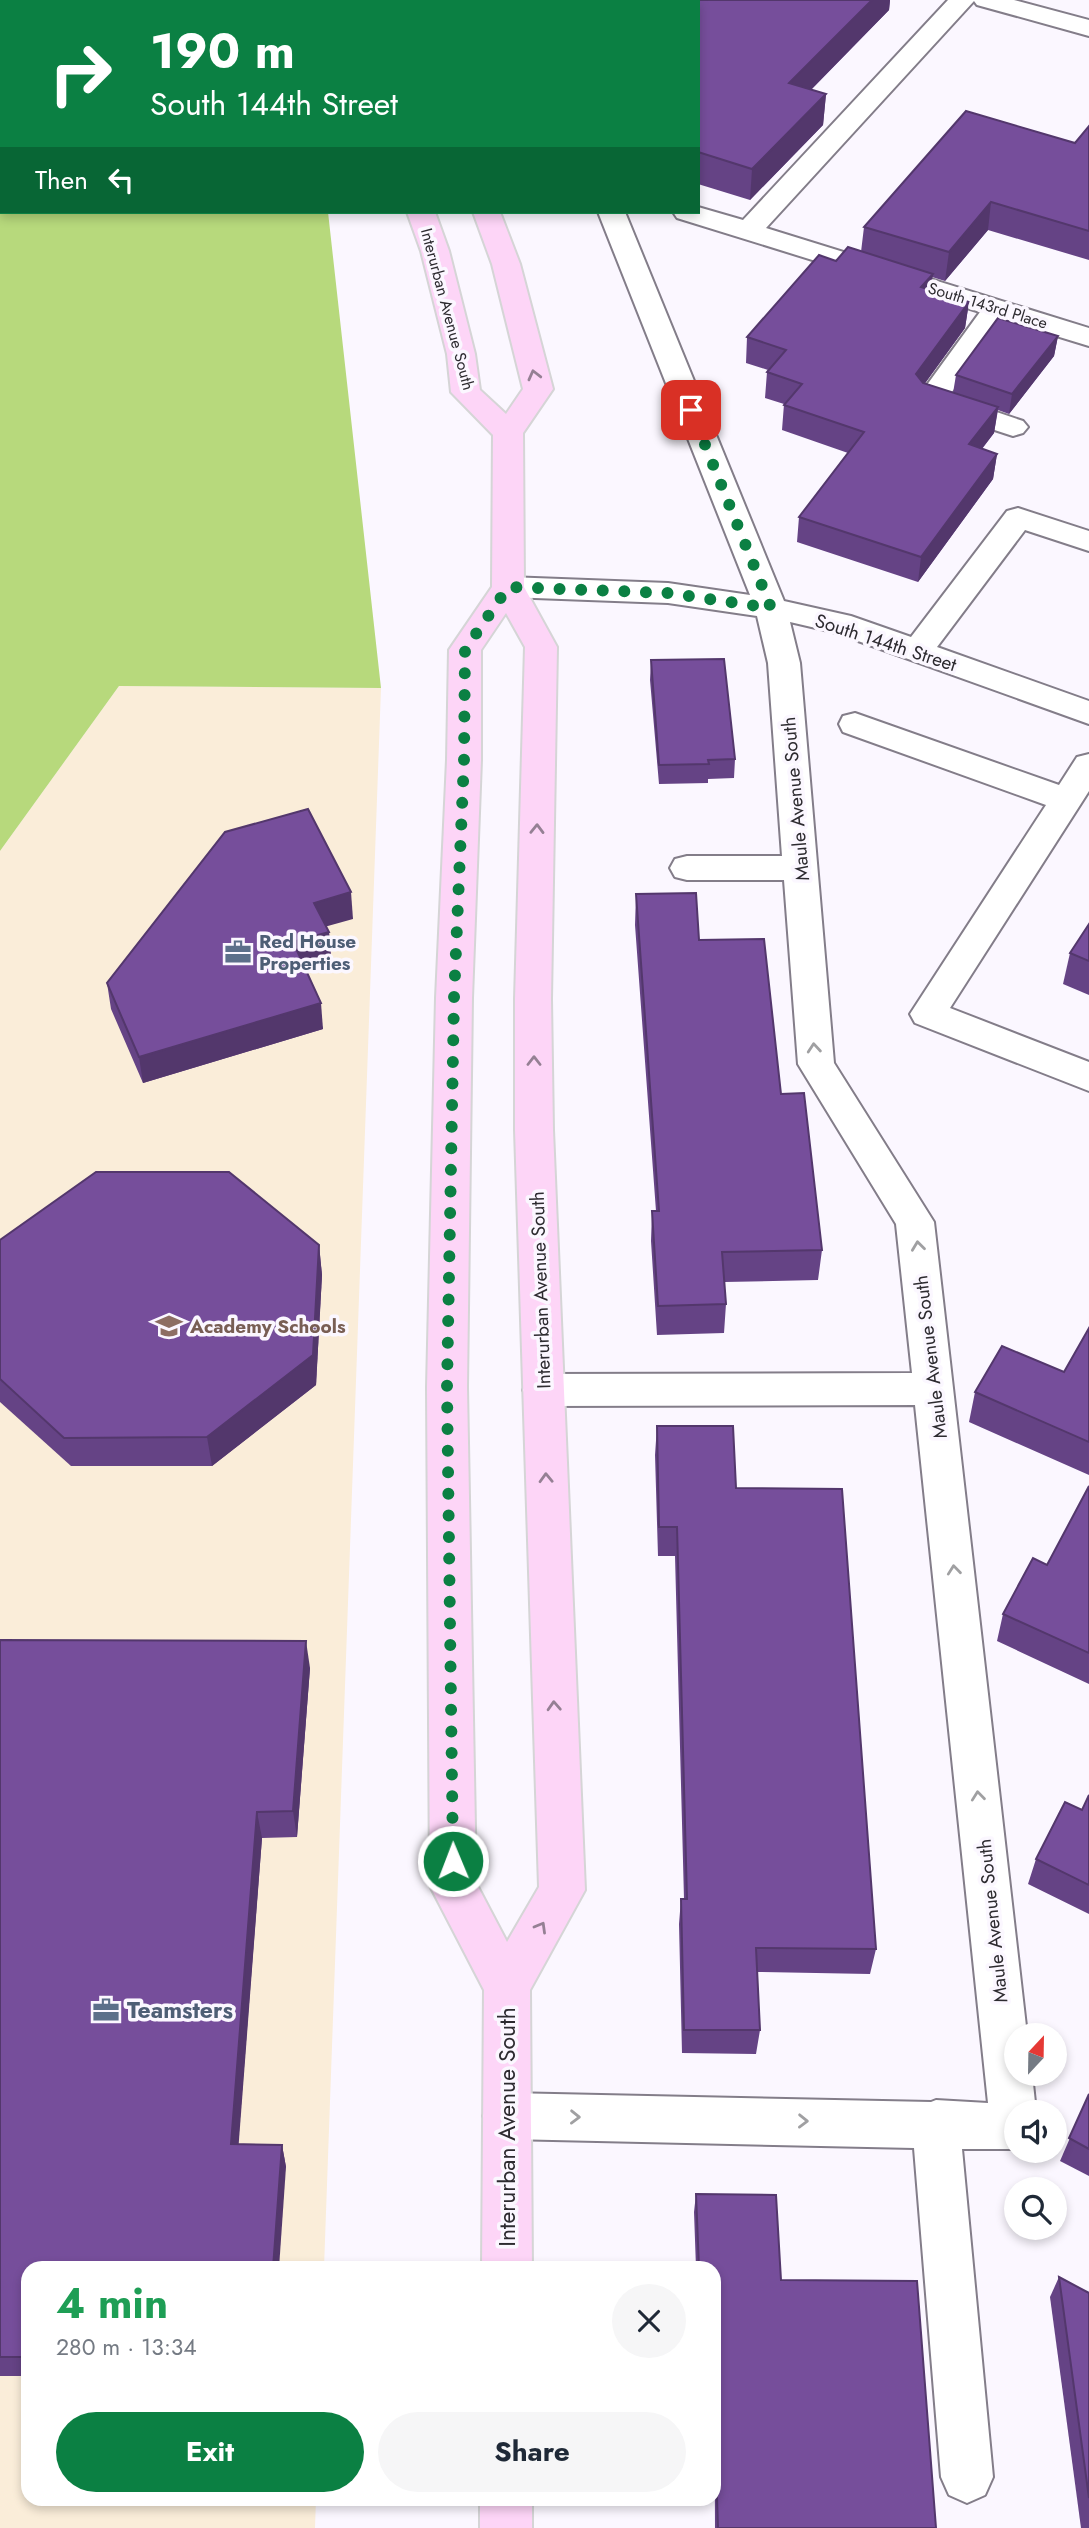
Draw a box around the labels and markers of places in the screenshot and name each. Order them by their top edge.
pin [661,380,721,440]
place label: Red House Properties [259,928,356,977]
office icon: Red House Properties [223,937,253,967]
school or university icon: Academy Schools [154,1311,184,1341]
place label: Academy Schools [189,1313,346,1340]
place label: Teamsters [127,1993,233,2027]
office icon: Teamsters [91,1995,121,2025]

